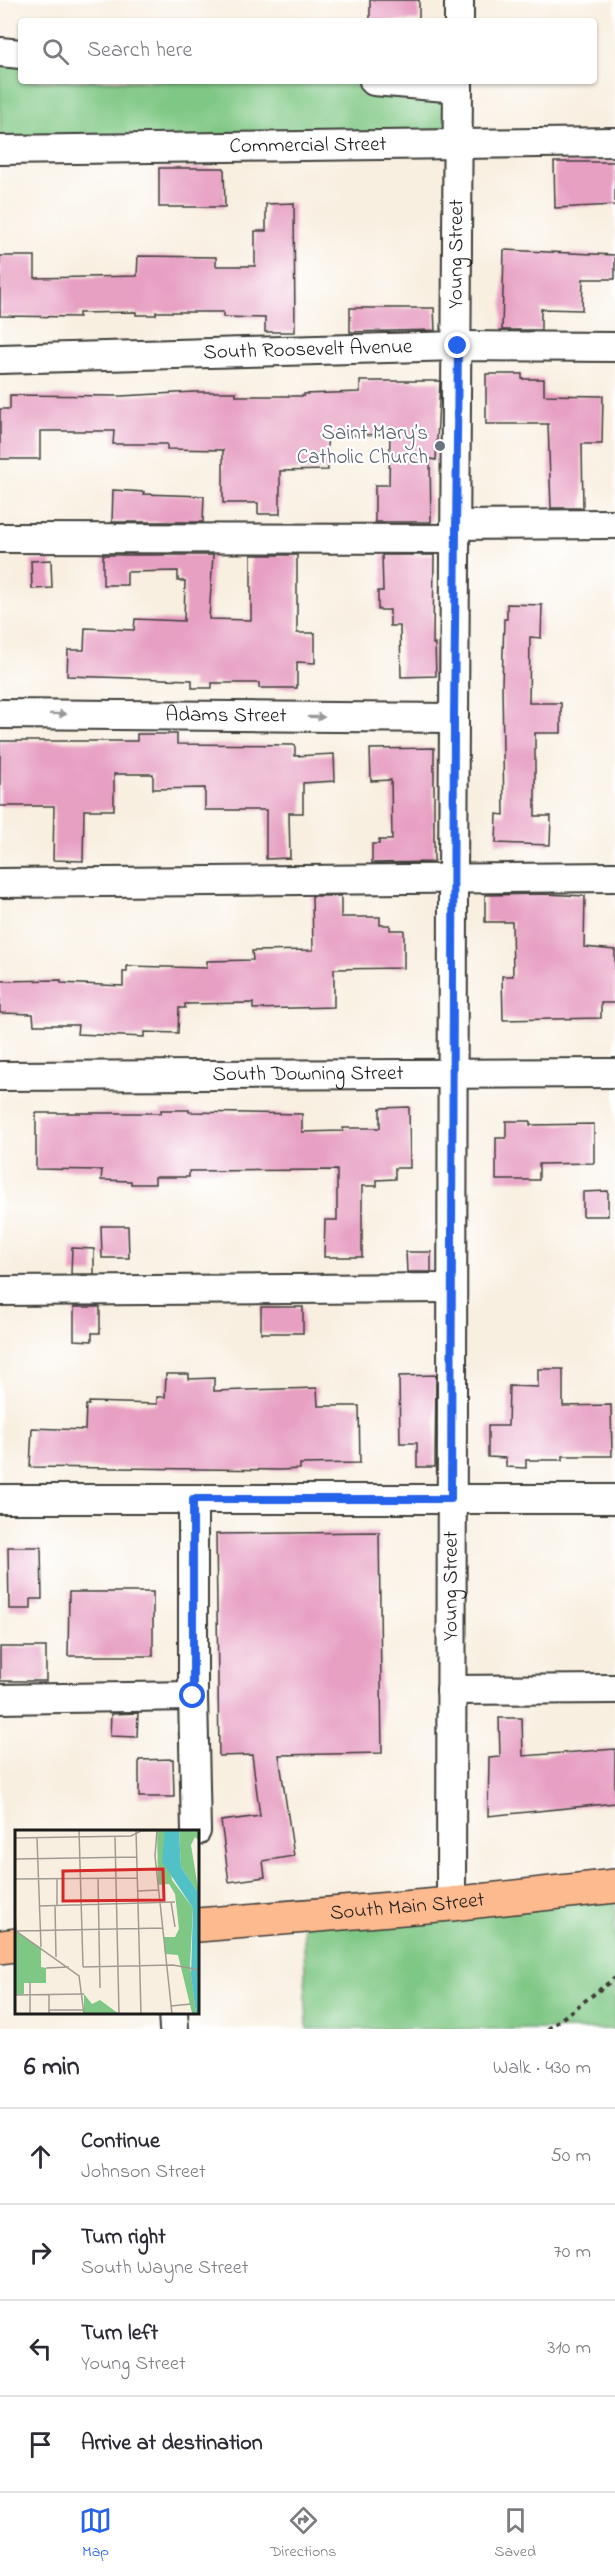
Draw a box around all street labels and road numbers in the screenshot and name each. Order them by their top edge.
street label: Commercial Street [229,130,387,162]
street label: Young Street [442,199,474,309]
street label: South Roosevelt Avenue [203,332,413,368]
street label: Adams Street [165,700,287,732]
street label: South Downing Street [212,1059,404,1091]
street label: Young Street [437,1531,469,1641]
street label: South Main Street [329,1885,486,1929]

